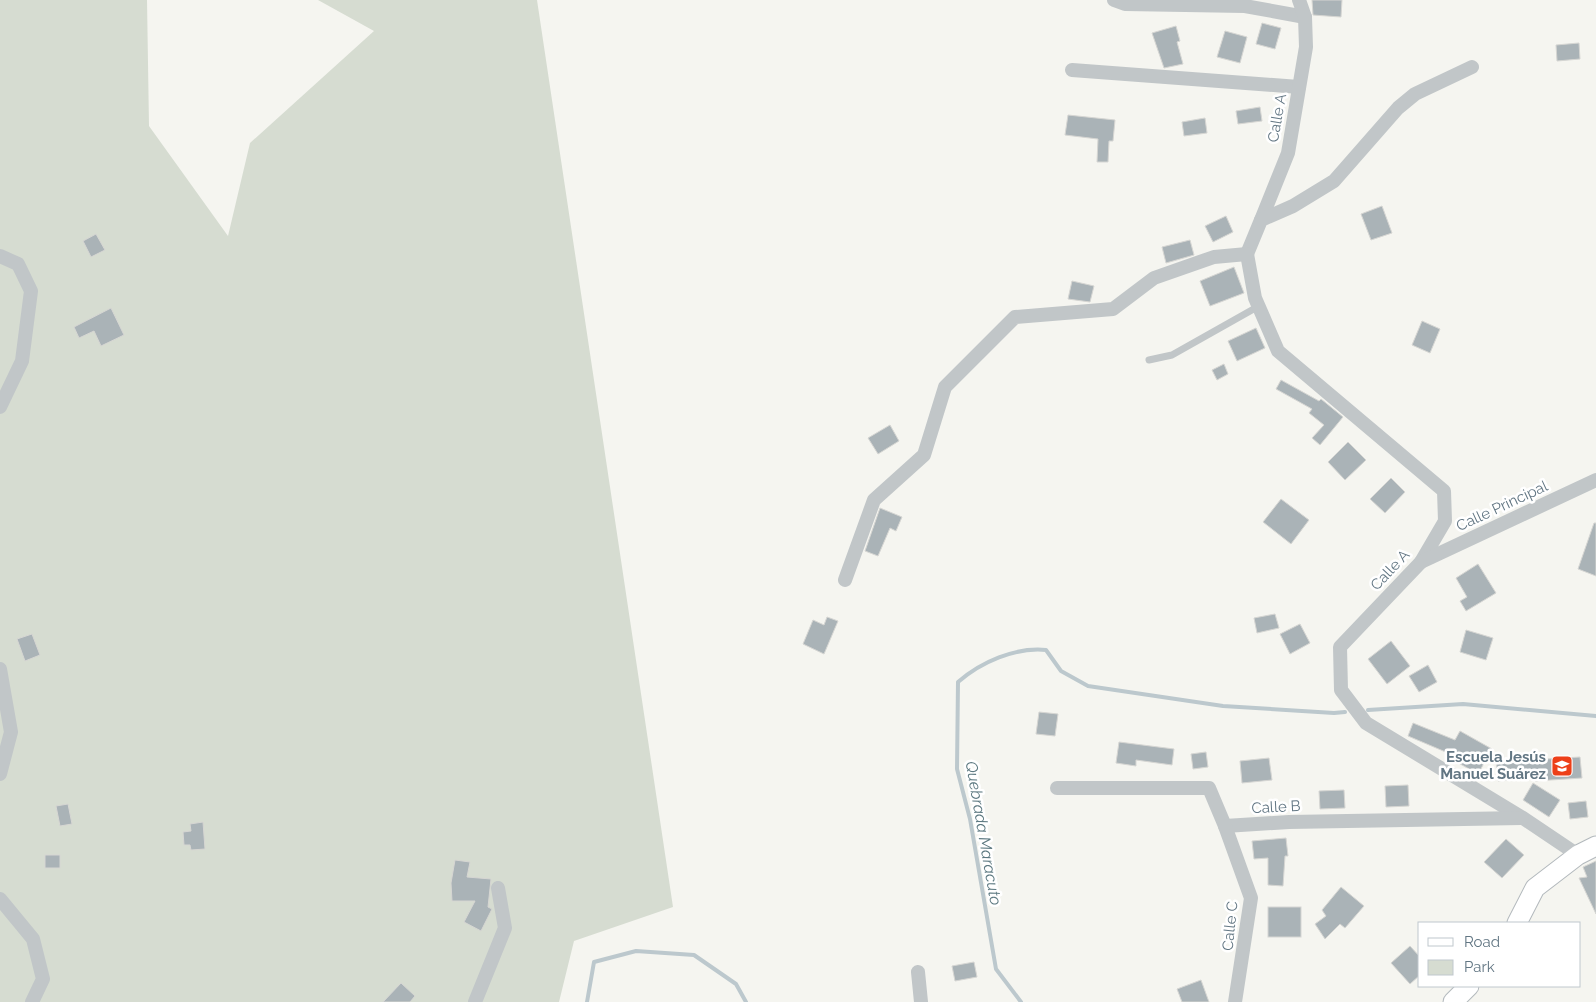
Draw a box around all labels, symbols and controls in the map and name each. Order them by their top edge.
street label: Calle A [1264,92,1290,144]
street label: Calle Principal [1453,477,1551,535]
street label: Calle A [1367,546,1413,594]
place label: Escuela Jesús Manuel Suárez [1440,748,1546,783]
school or university icon: Escuela Jesús Manuel Suárez [1550,754,1574,778]
water label: Quebrada Maracuto [961,760,1006,907]
street label: Calle B [1251,797,1301,817]
street label: Calle C [1218,900,1242,952]
legend [1418,922,1581,987]
text: Road [1464,933,1500,951]
text: Park [1464,958,1495,976]

